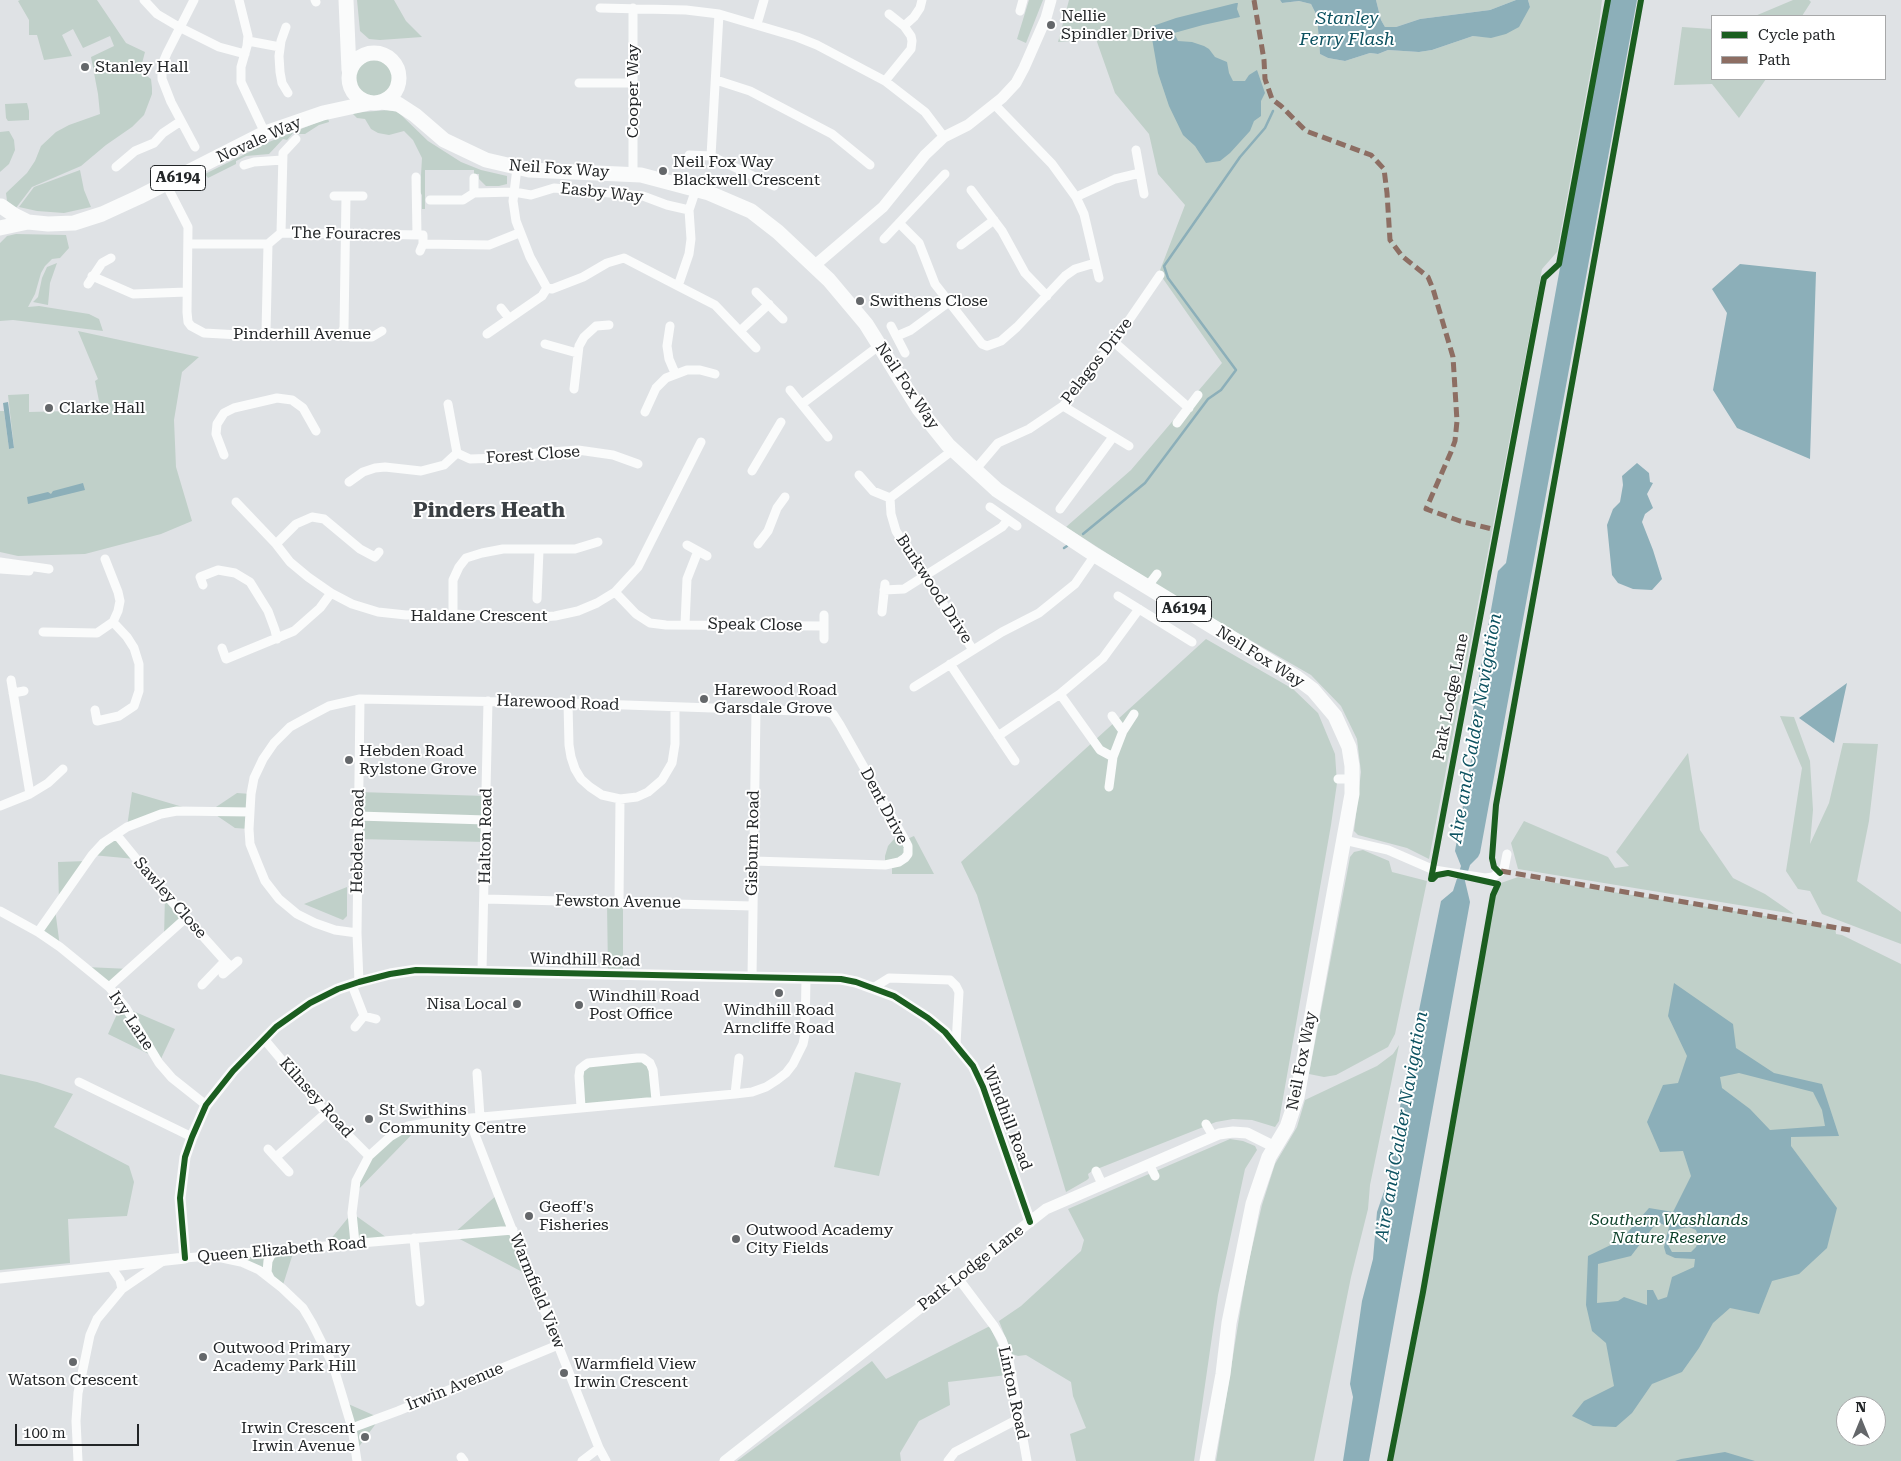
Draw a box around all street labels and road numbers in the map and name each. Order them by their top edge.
street label: Cooper Way [623,44,643,138]
street label: Novale Way [214,113,304,167]
street label: Neil Fox Way [508,156,610,182]
road number: A6194 [150,166,206,190]
street label: Easby Way [560,179,644,207]
street label: The Fouracres [291,223,401,245]
street label: Pelagos Drive [1057,314,1137,408]
street label: Pinderhill Avenue [233,324,371,344]
street label: Neil Fox Way [871,339,943,433]
street label: Forest Close [485,442,581,468]
street label: Burkwood Drive [892,531,976,647]
road number: A6194 [1156,596,1212,622]
street label: Haldane Crescent [410,606,548,626]
street label: Speak Close [708,615,802,635]
street label: Neil Fox Way [1212,622,1308,692]
street label: Park Lodge Lane [1429,632,1473,762]
street label: Harewood Road [496,691,620,715]
street label: Dent Drive [856,765,912,847]
street label: Hebden Road [347,788,369,894]
street label: Halton Road [476,788,496,884]
street label: Gisburn Road [742,790,764,896]
street label: Sawley Close [130,853,210,943]
street label: Fewston Avenue [555,891,681,913]
street label: Windhill Road [530,949,640,971]
street label: Ivy Lane [104,988,158,1054]
street label: Neil Fox Way [1283,1010,1321,1112]
street label: Kilnsey Road [275,1054,357,1142]
street label: Windhill Road [978,1063,1036,1173]
street label: Park Lodge Lane [914,1221,1028,1315]
street label: Warmfield View [505,1231,569,1351]
street label: Queen Elizabeth Road [197,1233,367,1267]
street label: Linton Road [994,1345,1032,1441]
street label: Irwin Avenue [404,1359,506,1415]

